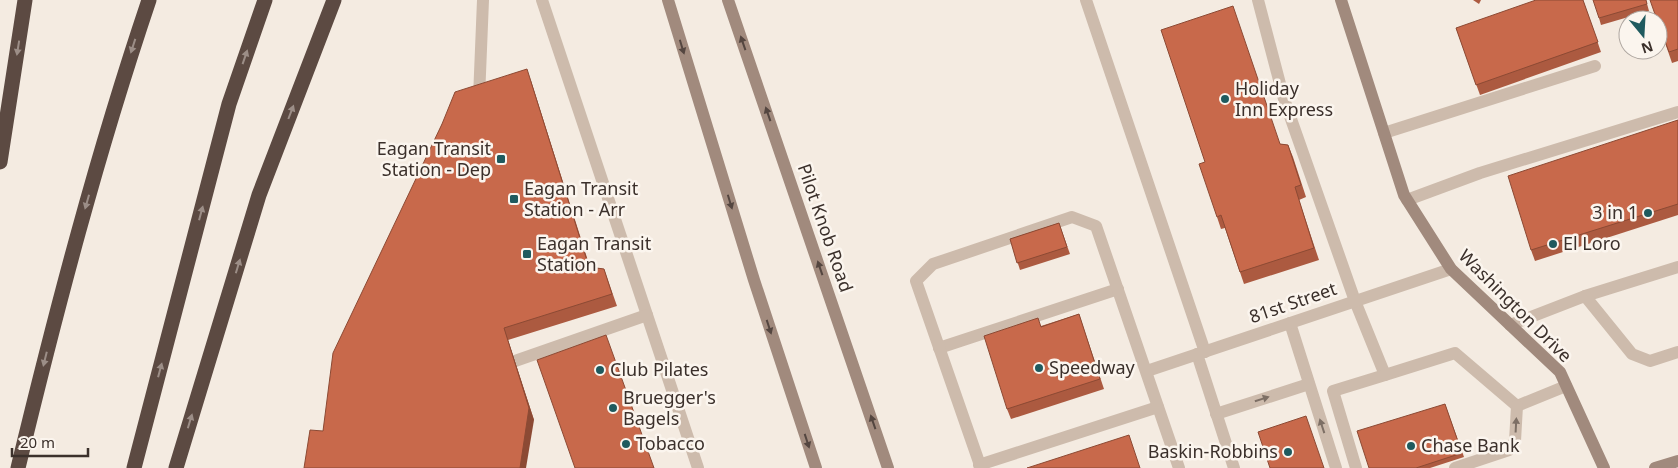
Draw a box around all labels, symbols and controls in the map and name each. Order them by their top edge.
north arrow [1618,10,1668,60]
one-way arrow [739,36,746,51]
text: N [1639,37,1656,59]
one-way arrow [129,39,136,54]
one-way arrow [679,39,687,54]
one-way arrow [13,41,21,57]
one-way arrow [242,49,250,64]
place label: Holiday Inn Express [1235,76,1333,121]
marker: Holiday Inn Express [1219,93,1231,105]
one-way arrow [288,105,295,120]
one-way arrow [763,107,771,122]
place label: Eagan Transit Station - Dep [377,136,491,181]
marker: Eagan Transit Station - Dep [495,153,507,165]
street label: Pilot Knob Road [793,160,859,295]
place label: Eagan Transit Station - Arr [524,176,639,221]
marker: Eagan Transit Station - Arr [508,193,520,205]
one-way arrow [83,195,91,210]
one-way arrow [726,195,734,210]
place label: 3 in 1 [1592,200,1638,224]
one-way arrow [197,205,205,220]
marker: 3 in 1 [1642,207,1654,219]
place label: Eagan Transit Station [537,231,652,276]
place label: El Loro [1563,231,1621,255]
marker: El Loro [1547,238,1559,250]
street label: Washington Drive [1454,243,1578,367]
marker: Eagan Transit Station [521,248,533,260]
one-way arrow [234,258,242,273]
one-way arrow [816,260,824,275]
street label: 81st Street [1246,276,1340,328]
one-way arrow [766,319,773,334]
one-way arrow [41,351,49,366]
place label: Speedway [1049,355,1136,379]
place label: Club Pilates [610,357,708,381]
one-way arrow [156,362,164,377]
marker: Speedway [1033,362,1045,374]
marker: Club Pilates [594,364,606,376]
place label: Bruegger's Bagels [623,385,716,430]
one-way arrow [1255,395,1270,403]
marker: Bruegger's Bagels [607,402,619,414]
one-way arrow [187,414,195,429]
one-way arrow [868,414,876,429]
one-way arrow [1513,416,1521,432]
one-way arrow [1318,419,1326,434]
scale bar [12,426,89,458]
place label: Tobacco [636,431,705,455]
text: 20 m [20,432,55,452]
place label: Chase Bank [1421,433,1520,457]
one-way arrow [804,434,812,449]
marker: Tobacco [620,438,632,450]
place label: Baskin-Robbins [1148,439,1278,463]
marker: Chase Bank [1405,440,1417,452]
marker: Baskin-Robbins [1282,446,1294,458]

